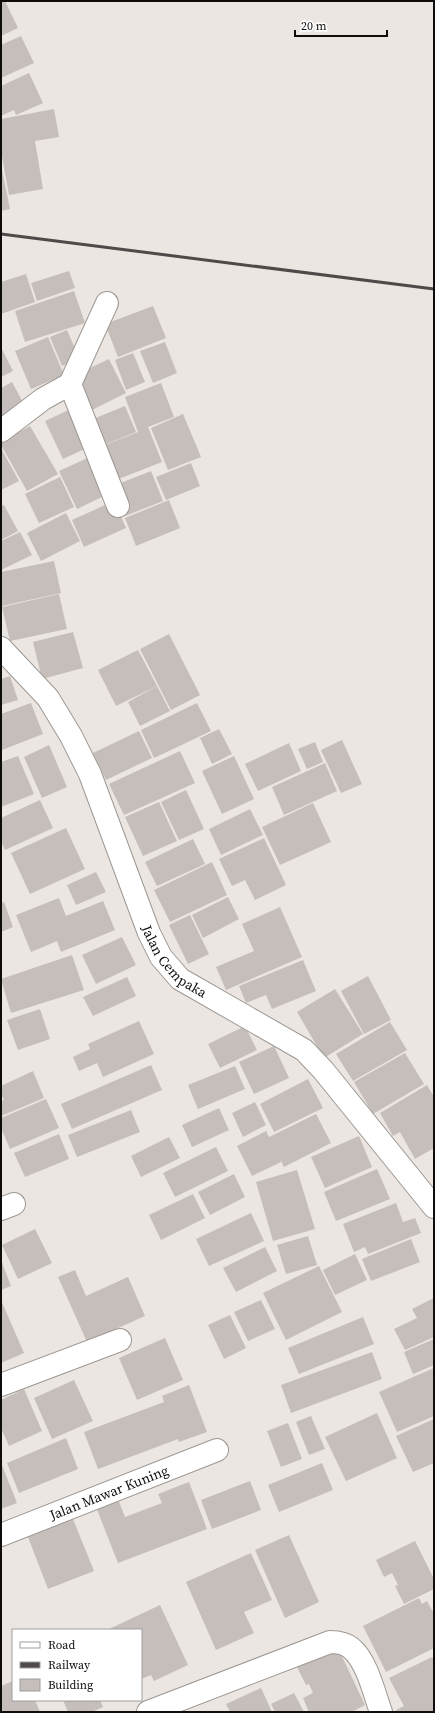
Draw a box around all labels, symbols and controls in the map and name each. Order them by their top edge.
scale bar [295,12,387,38]
text: 20 m [301,18,327,34]
street label: Jalan Cempaka [137,921,211,1003]
street label: Jalan Mawar Kuning [46,1460,171,1525]
legend [12,1629,142,1701]
text: Road [48,1637,75,1653]
text: Railway [48,1657,91,1673]
text: Building [48,1677,93,1693]

